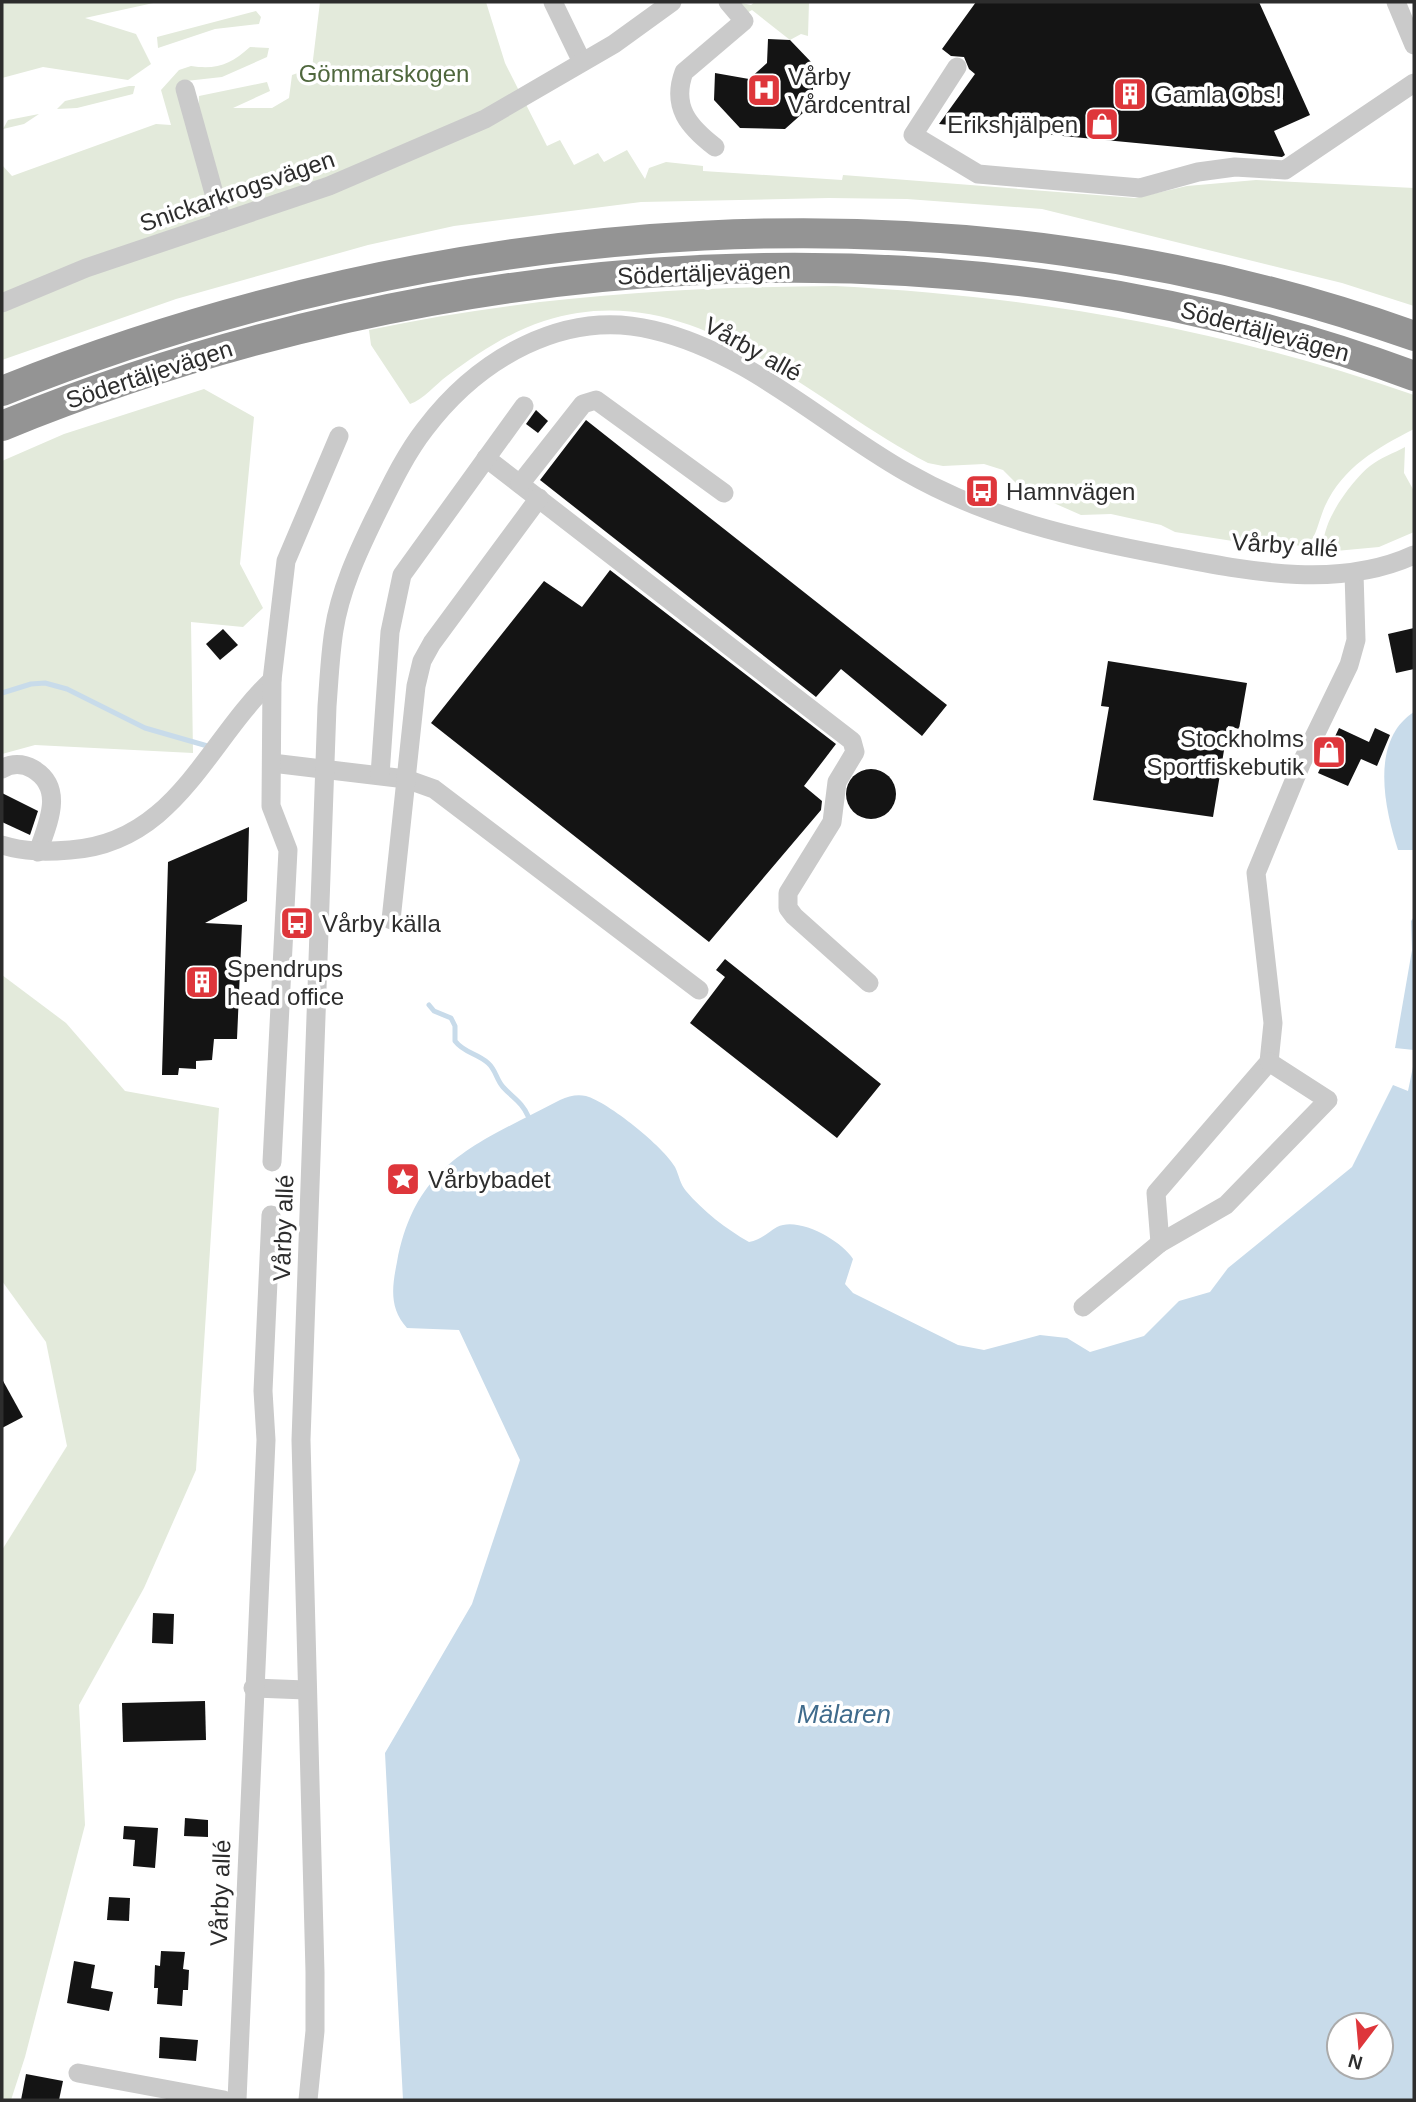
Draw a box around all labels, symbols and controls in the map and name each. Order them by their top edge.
park label: Gömmarskogen [299,60,469,87]
place label: Vårby Vårdcentral [788,63,911,118]
hospital icon: Vårby Vårdcentral [745,71,783,109]
building icon: Gamla Obs! [1111,75,1149,113]
place label: Gamla Obs! [1154,81,1282,108]
shop icon: Erikshjälpen [1083,105,1121,143]
place label: Erikshjälpen [947,111,1078,138]
street label: Snickarkrogsvägen [136,145,338,237]
street label: Södertäljevägen [617,256,791,290]
street label: Södertäljevägen [1178,296,1352,366]
street label: Vårby allé [700,311,806,387]
street label: Södertäljevägen [62,334,236,414]
bus stop icon: Hamnvägen [963,472,1001,510]
place label: Hamnvägen [1006,478,1135,505]
street label: Vårby allé [1231,528,1339,562]
place label: Stockholms Sportfiskebutik [1147,725,1305,780]
shop icon: Stockholms Sportfiskebutik [1310,733,1348,771]
bus stop icon: Vårby källa [278,904,316,942]
place label: Vårby källa [322,910,441,937]
place label: Spendrups head office [227,955,344,1010]
building icon: Spendrups head office [183,963,221,1001]
place icon: Vårbybadet [384,1160,422,1198]
place label: Vårbybadet [428,1166,551,1193]
street label: Vårby allé [268,1174,298,1282]
water label: Mälaren [797,1699,891,1729]
street label: Vårby allé [205,1839,235,1947]
north arrow [1325,2011,1395,2081]
text: N [1346,2050,1365,2074]

